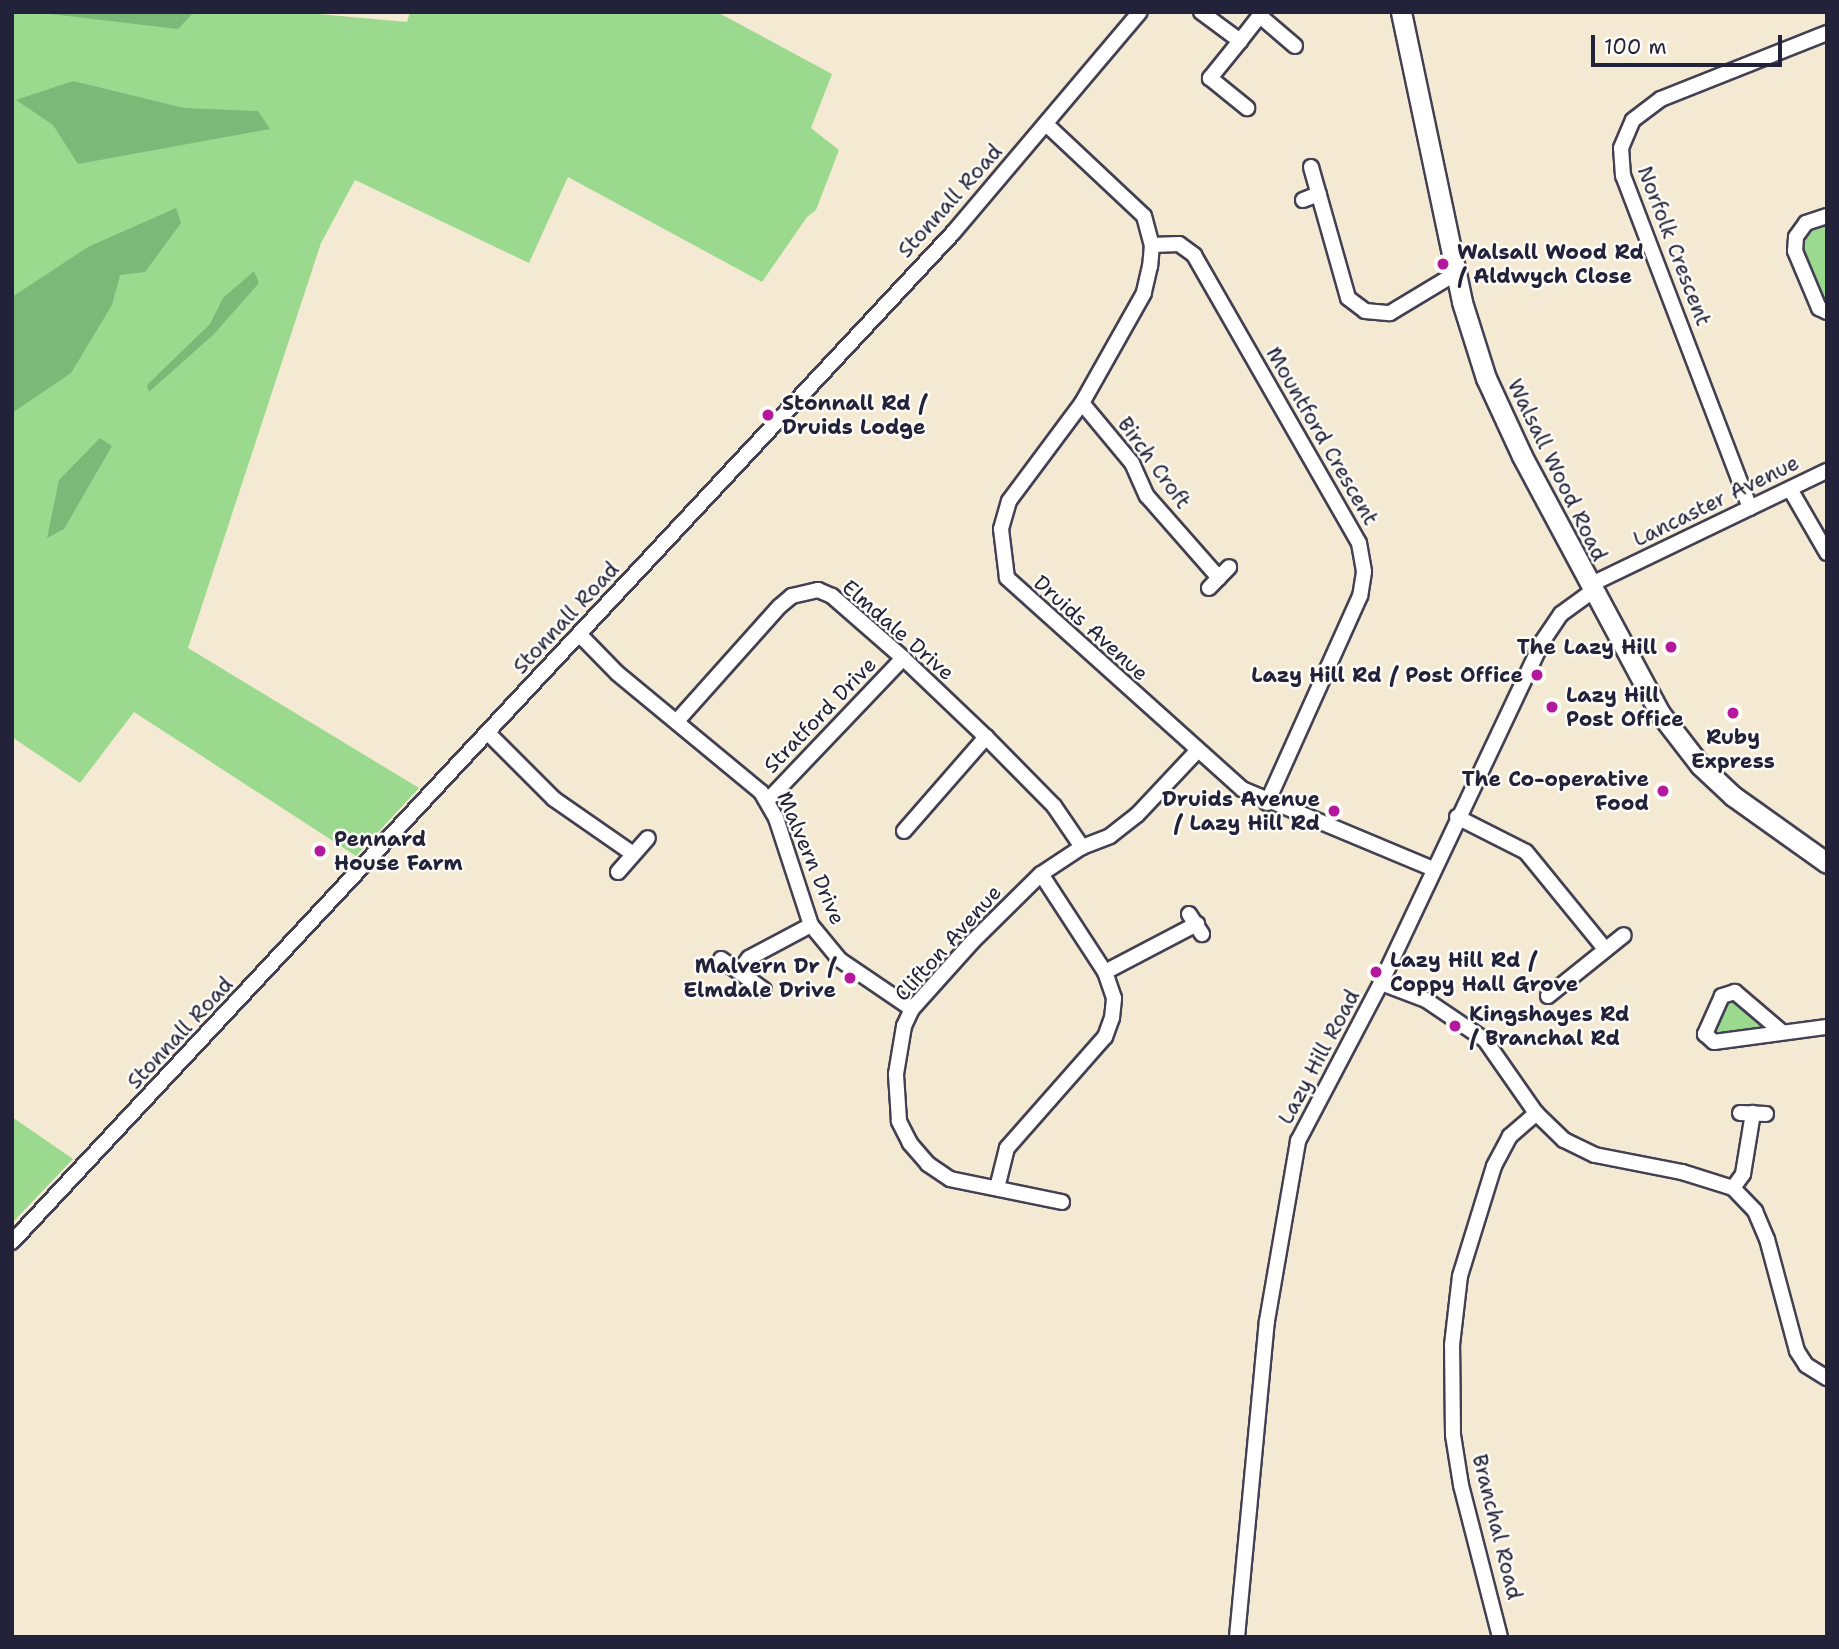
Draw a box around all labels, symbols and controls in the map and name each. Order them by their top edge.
scale bar [1594,21,1785,65]
text: 100 m [1604,33,1667,61]
street label: Stonnall Road [893,139,1007,263]
street label: Norfolk Crescent [1632,163,1716,329]
place label: Walsall Wood Rd / Aldwych Close [1457,239,1644,289]
marker: Walsall Wood Rd / Aldwych Close [1435,256,1451,272]
street label: Mountford Crescent [1261,342,1383,530]
street label: Walsall Wood Road [1502,375,1612,565]
place label: Stonnall Rd / Druids Lodge [782,390,927,440]
marker: Stonnall Rd / Druids Lodge [760,407,776,423]
street label: Birch Croft [1112,412,1196,514]
street label: Lancaster Avenue [1629,450,1803,552]
street label: Stonnall Road [508,557,624,679]
street label: Druids Avenue [1028,570,1154,686]
street label: Elmdale Drive [837,574,959,686]
place label: The Lazy Hill [1517,634,1657,660]
marker: The Lazy Hill [1663,639,1679,655]
street label: Stratford Drive [758,652,882,778]
place label: Lazy Hill Rd / Post Office [1251,662,1523,688]
marker: Lazy Hill Rd / Post Office [1529,667,1545,683]
place label: Lazy Hill Post Office [1566,682,1684,732]
marker: Lazy Hill Post Office [1544,699,1560,715]
marker: Ruby Express [1725,705,1741,721]
place label: Ruby Express [1691,724,1775,774]
place label: The Co-operative Food [1462,766,1649,816]
marker: The Co-operative Food [1655,783,1671,799]
place label: Druids Avenue / Lazy Hill Rd [1162,786,1320,836]
street label: Malvern Drive [772,788,850,928]
marker: Druids Avenue / Lazy Hill Rd [1326,803,1342,819]
place label: Pennard House Farm [334,826,463,876]
marker: Pennard House Farm [312,843,328,859]
street label: Clifton Avenue [889,880,1007,1006]
place label: Lazy Hill Rd / Coppy Hall Grove [1390,947,1578,997]
place label: Malvern Dr / Elmdale Drive [683,953,836,1003]
marker: Lazy Hill Rd / Coppy Hall Grove [1368,964,1384,980]
marker: Malvern Dr / Elmdale Drive [842,970,858,986]
street label: Stonnall Road [122,972,238,1094]
street label: Lazy Hill Road [1273,985,1365,1129]
place label: Kingshayes Rd / Branchal Rd [1469,1001,1630,1051]
marker: Kingshayes Rd / Branchal Rd [1447,1018,1463,1034]
street label: Branchal Road [1467,1452,1527,1602]

